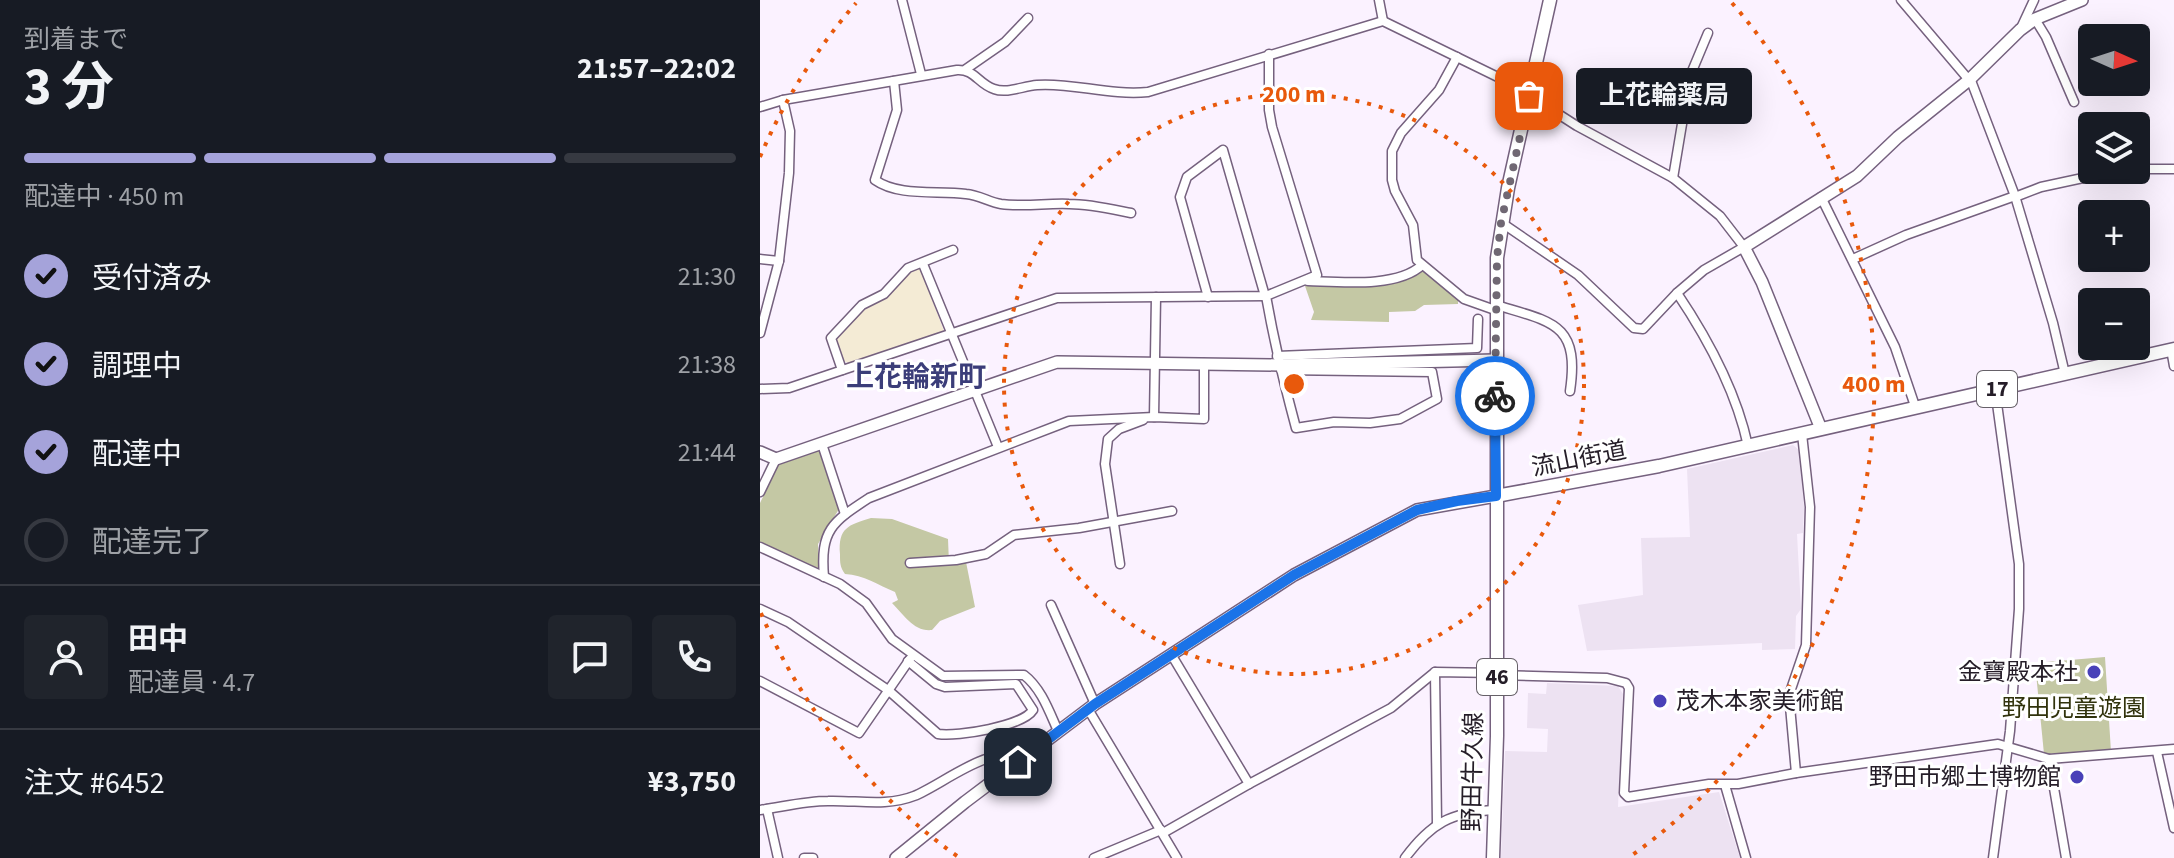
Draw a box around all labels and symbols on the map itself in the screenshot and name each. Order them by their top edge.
north arrow [2078,24,2150,96]
pin [1495,62,1563,130]
callout: 上花輪薬局 [1577,68,1753,124]
text: 200 m [1262,77,1326,112]
courier [1455,356,1535,436]
district label: 上花輪新町 [846,357,986,397]
text: 400 m [1842,367,1906,402]
centre of rings [1280,370,1308,398]
road number: 17 [1977,371,2017,407]
street label: 流山街道 [1529,433,1629,485]
place label: 金寶殿本社 [1958,655,2078,690]
road number: 46 [1477,659,1517,695]
marker: 金寶殿本社 [2085,663,2103,681]
place label: 茂木本家美術館 [1676,684,1844,719]
park label: 野田児童遊園 [2002,691,2146,726]
marker: 茂木本家美術館 [1651,692,1669,710]
street label: 野田牛久線 [1454,712,1492,832]
pin [984,728,1052,796]
place label: 野田市郷土博物館 [1869,760,2061,795]
marker: 野田市郷土博物館 [2068,768,2086,786]

